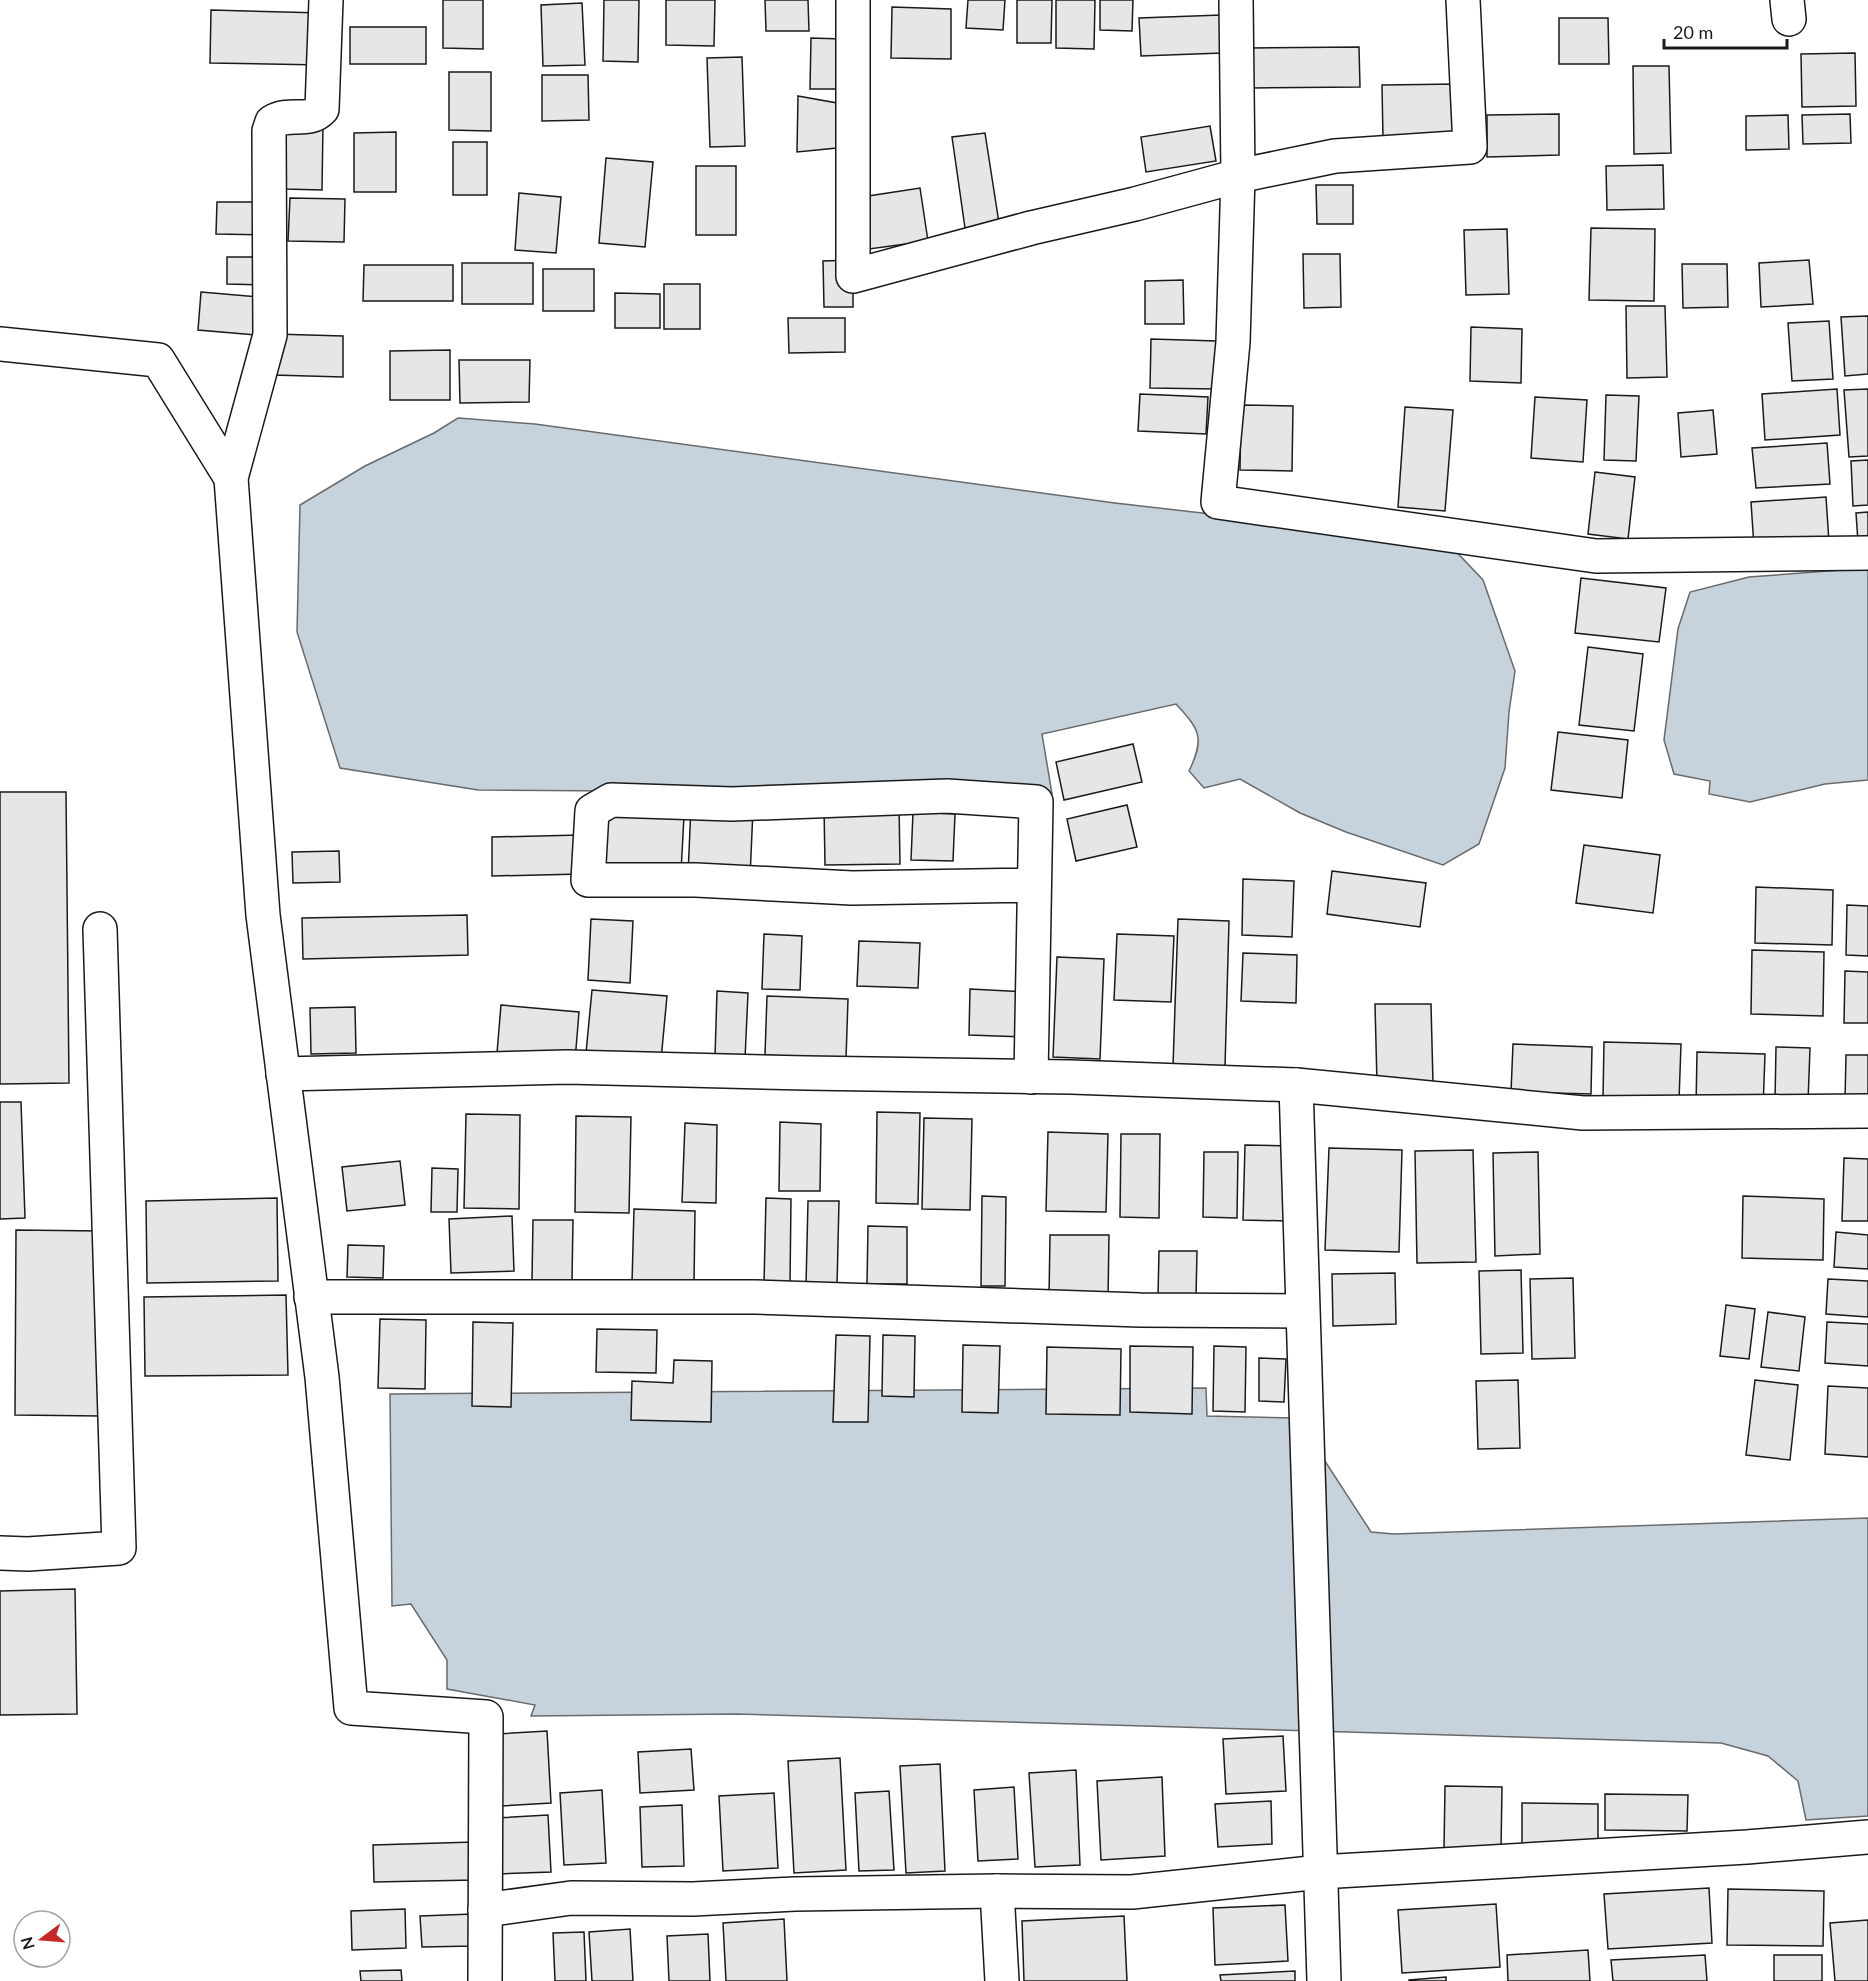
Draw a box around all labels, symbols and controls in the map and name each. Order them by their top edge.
scale bar [1664,12,1787,50]
text: 20 m [1673,21,1713,43]
north arrow [12,1909,72,1969]
text: N [16,1935,38,1952]

